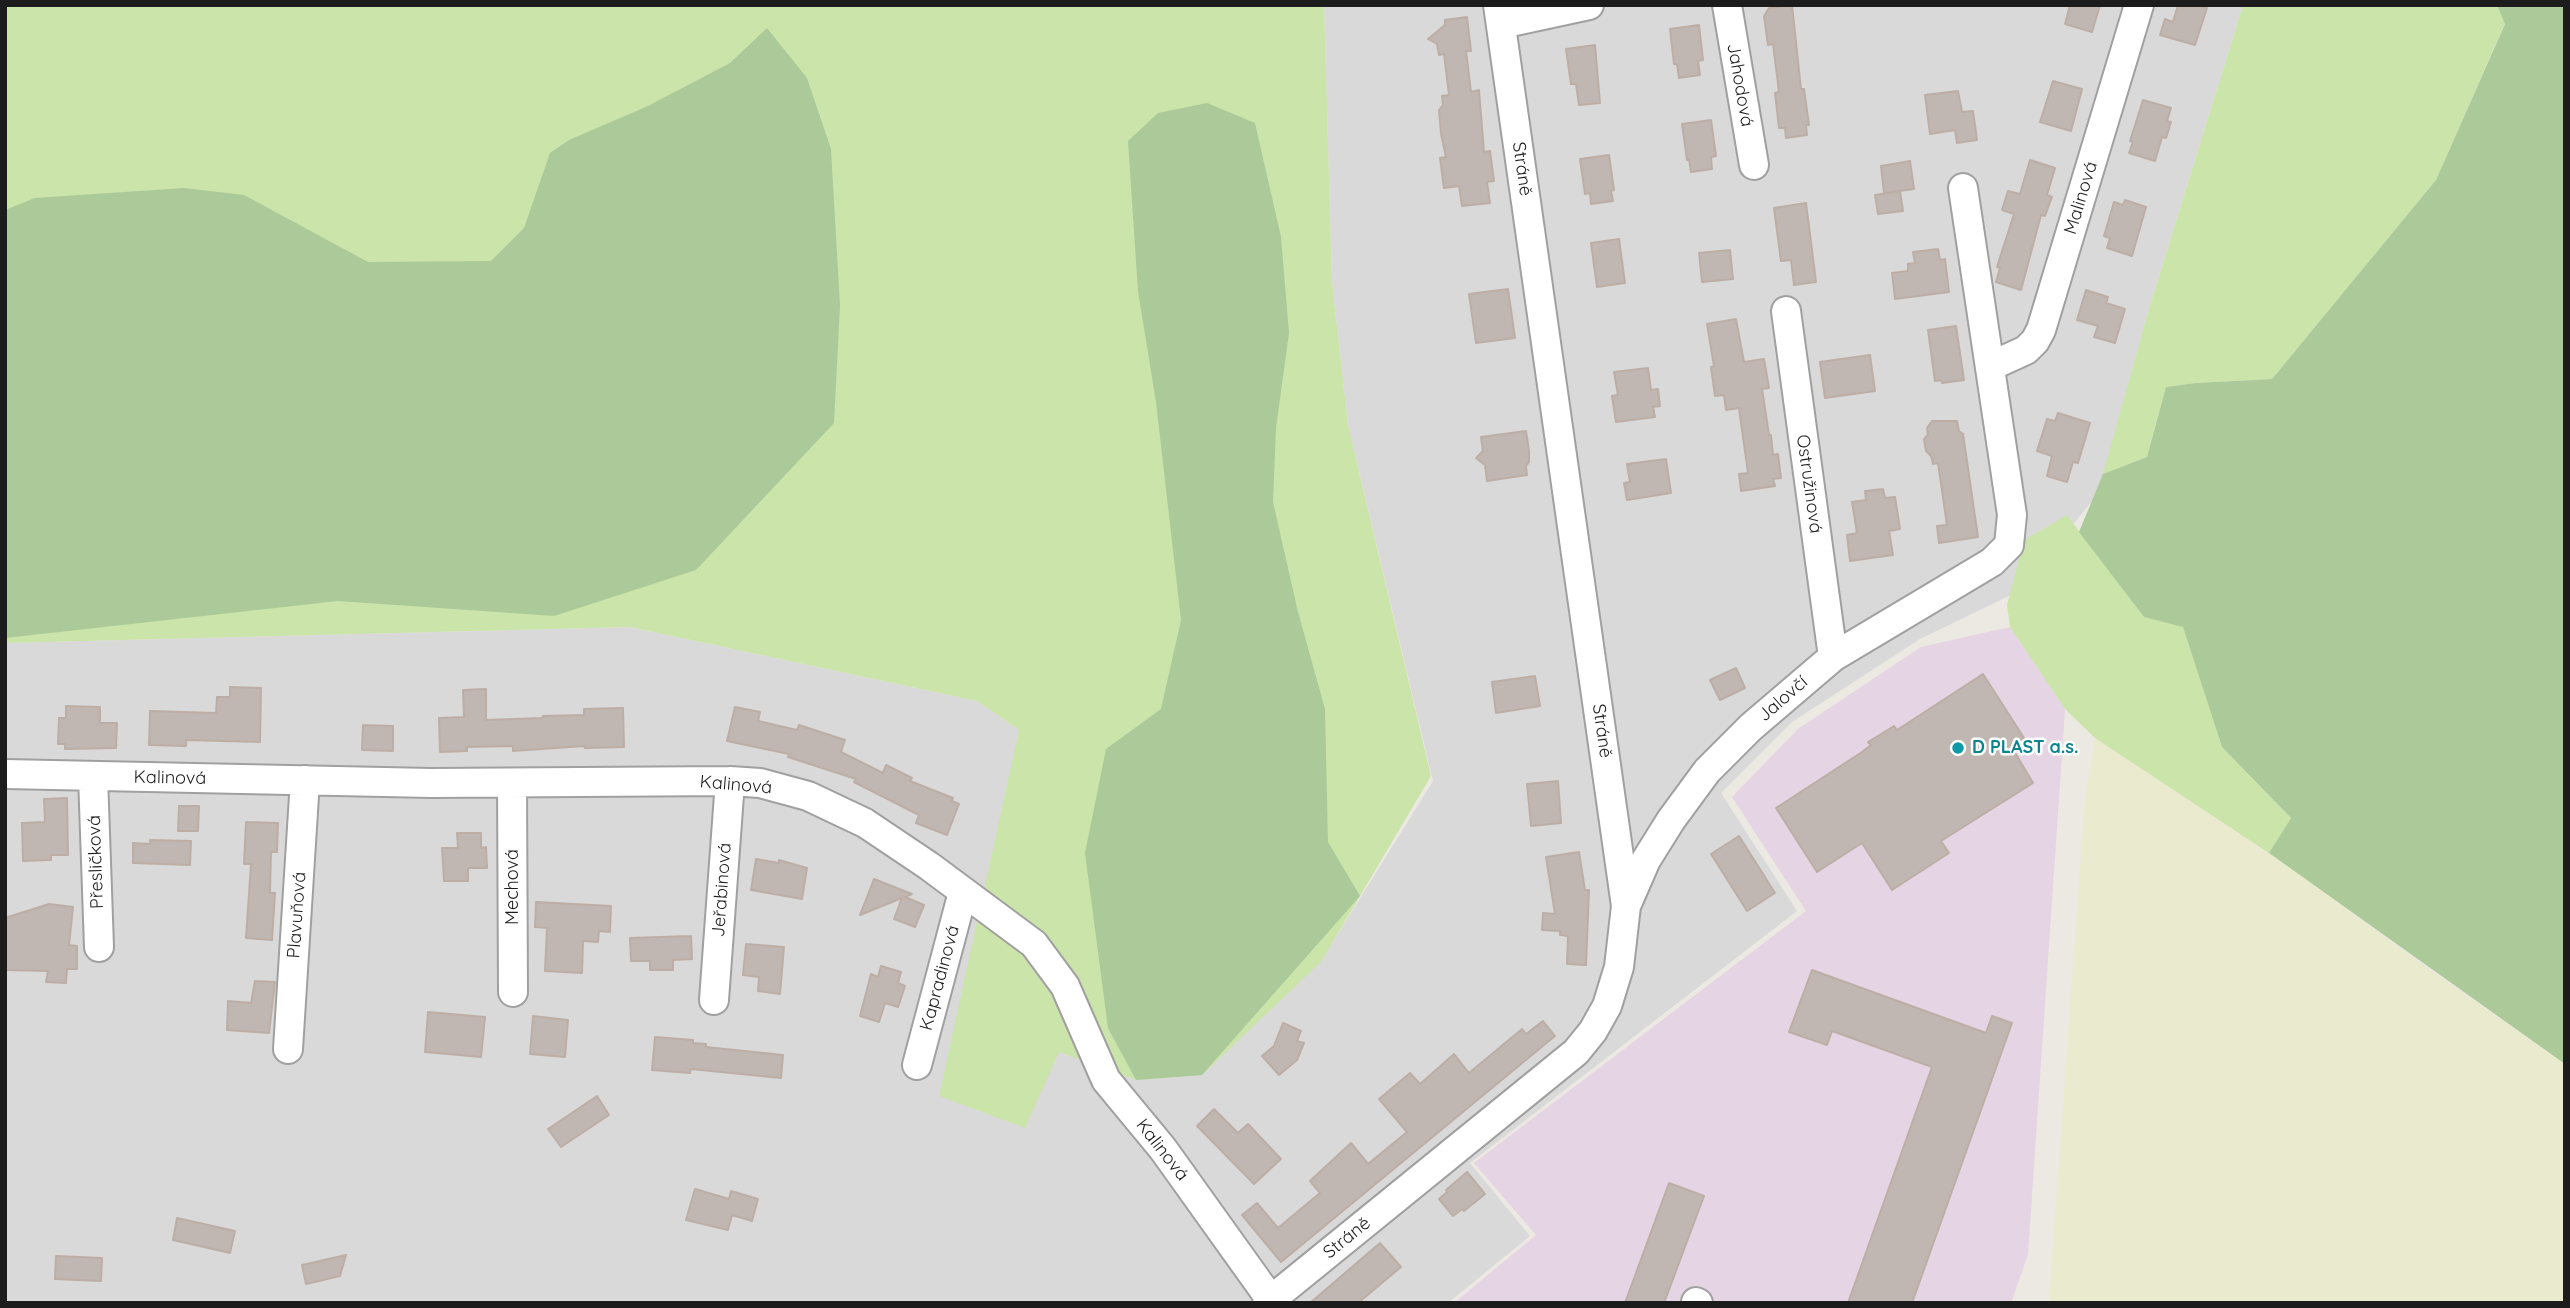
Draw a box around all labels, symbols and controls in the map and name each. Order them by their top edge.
street label: Jahodová [1722,42,1758,128]
street label: Stráně [1508,141,1536,197]
street label: Malinová [2060,159,2102,237]
street label: Ostružinová [1791,433,1827,535]
street label: Jalovčí [1754,672,1812,726]
street label: Stráně [1588,703,1616,759]
place label: D PLAST a.s. [1972,737,2078,759]
marker: D PLAST a.s. [1950,740,1966,756]
street label: Kalinová [134,767,206,789]
street label: Kalinová [699,771,773,799]
street label: Přesličková [84,815,108,909]
street label: Jeřabinová [708,842,736,938]
street label: Mechová [502,849,524,925]
street label: Plavuňová [283,871,311,959]
street label: Kapradinová [916,923,964,1033]
street label: Kalinová [1131,1115,1193,1185]
street label: Stráně [1319,1212,1375,1264]

